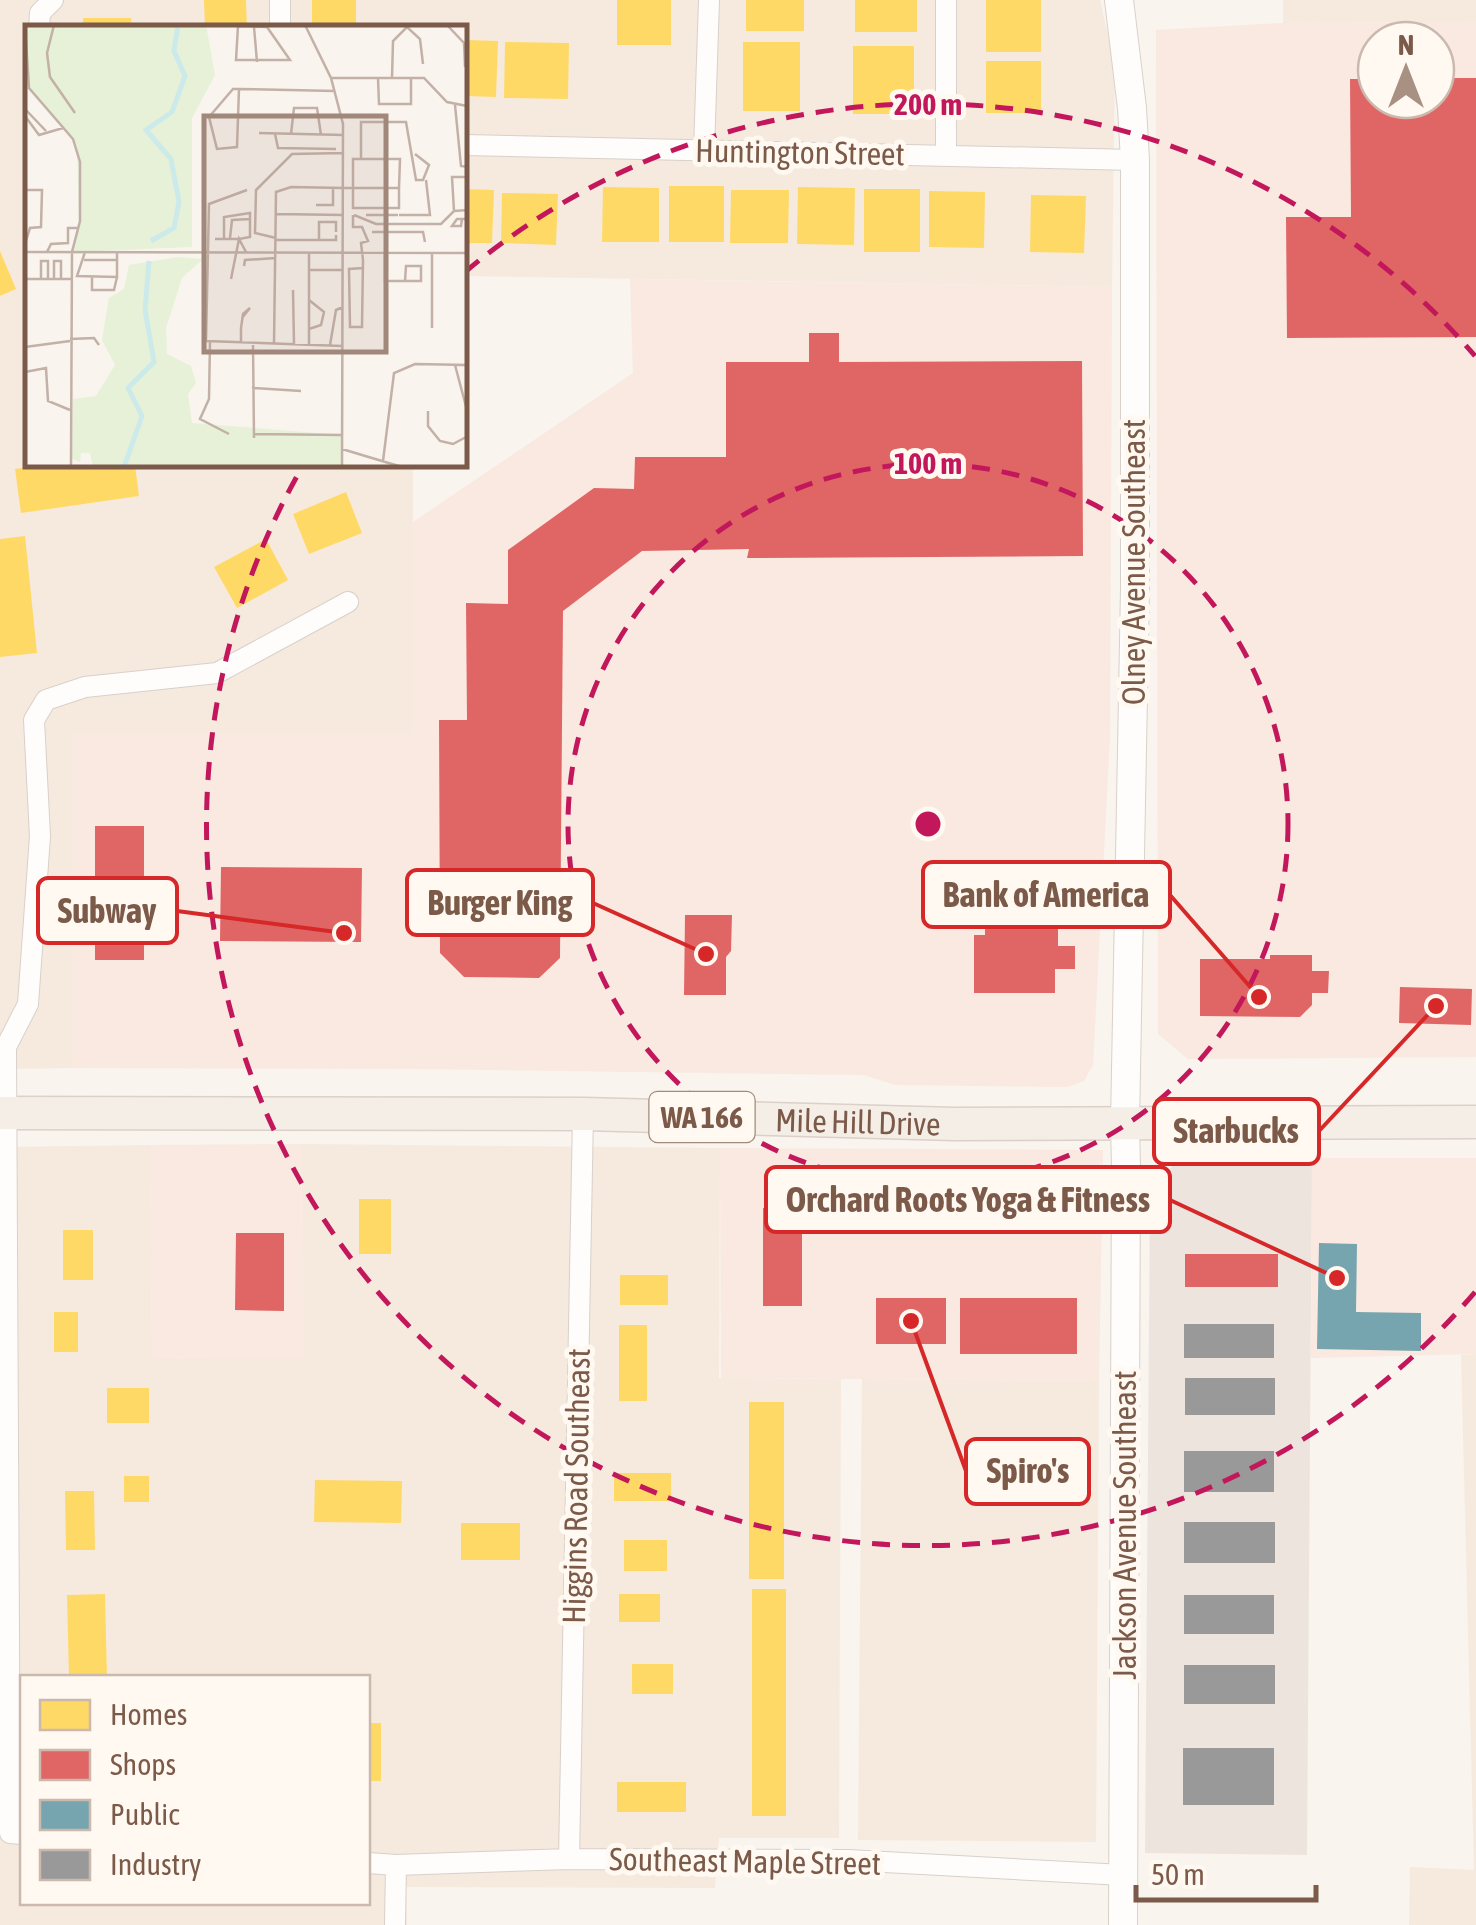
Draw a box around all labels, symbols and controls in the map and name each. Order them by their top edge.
north arrow [1356,20,1456,120]
inset map [25,25,468,468]
text: N [1398,29,1414,61]
text: 200 m [894,87,962,121]
street label: Huntington Street [695,132,905,172]
street label: Olney Avenue Southeast [1115,419,1152,705]
text: 100 m [894,446,962,480]
centre of rings [910,806,946,842]
callout: Bank of America [923,862,1170,927]
callout: Burger King [407,870,593,935]
text: Bank of America [943,874,1149,914]
callout: Subway [38,878,177,943]
text: Burger King [427,882,574,922]
text: Subway [57,890,157,930]
road number: WA 166 [650,1092,754,1142]
callout: Starbucks [1154,1099,1319,1164]
street label: Mile Hill Drive [775,1101,941,1142]
text: Starbucks [1173,1110,1299,1150]
callout: Orchard Roots Yoga & Fitness [766,1167,1170,1232]
text: Orchard Roots Yoga & Fitness [786,1179,1150,1219]
street label: Higgins Road Southeast [555,1348,597,1624]
street label: Jackson Avenue Southeast [1106,1371,1143,1679]
callout: Spiro's [966,1439,1089,1504]
text: Spiro's [987,1450,1069,1490]
legend [20,1675,370,1905]
text: Homes [110,1697,187,1731]
text: Shops [110,1747,176,1781]
text: Public [110,1797,180,1831]
street label: Southeast Maple Street [609,1840,881,1882]
scale bar [1136,1840,1316,1902]
text: Industry [110,1847,201,1881]
text: 50 m [1151,1857,1205,1891]

